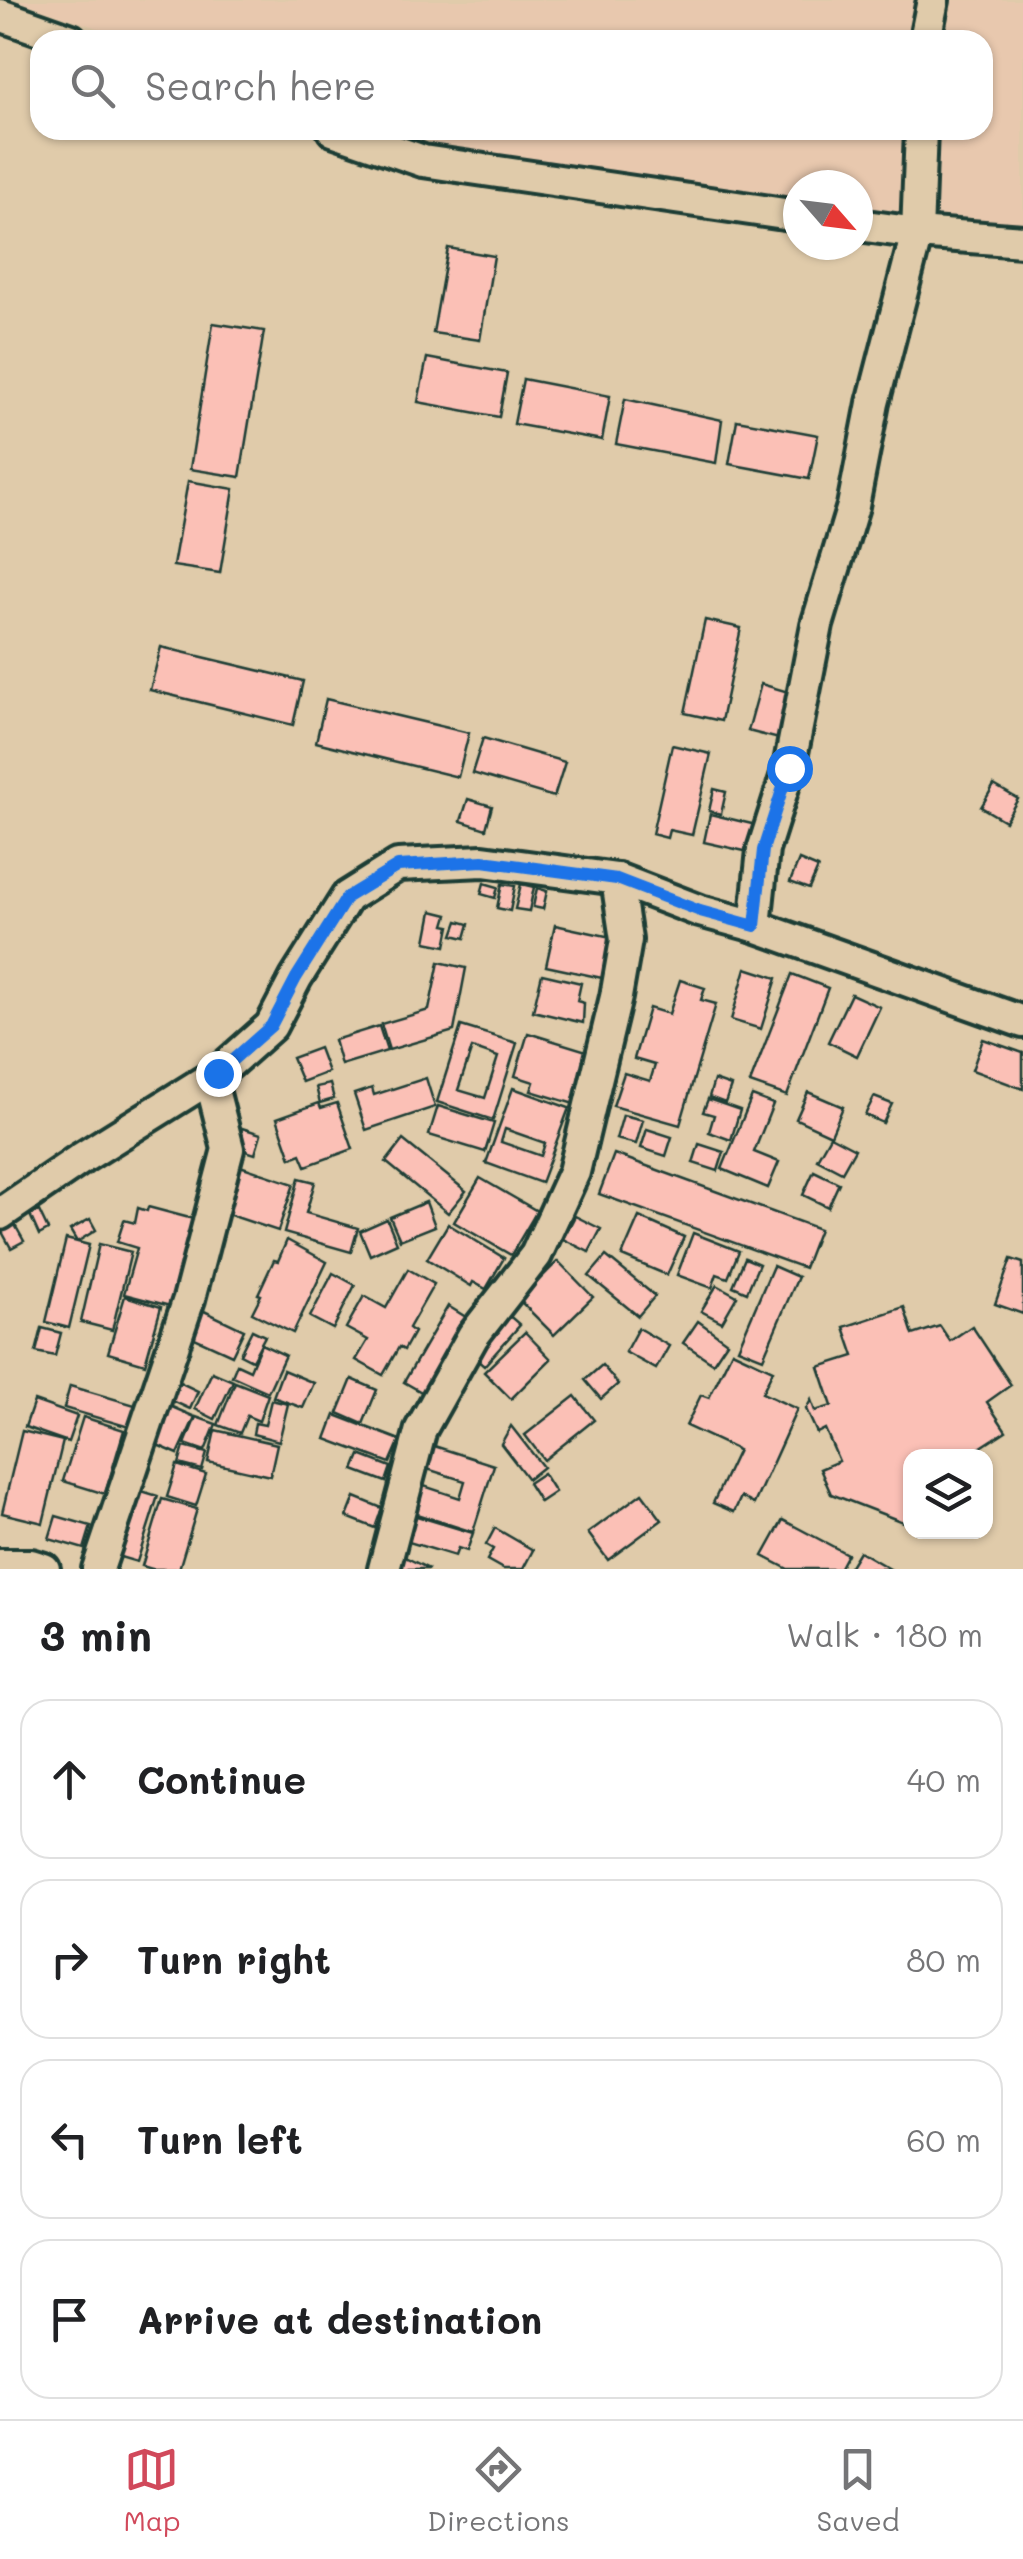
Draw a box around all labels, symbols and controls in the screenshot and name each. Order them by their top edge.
search box [30,30,993,140]
icon: search [65,58,120,113]
text: Search here [145,60,376,110]
north arrow [783,170,873,260]
route start [767,746,813,792]
route end [196,1051,242,1097]
map controls [903,1449,993,1539]
button: layers [903,1449,993,1539]
text: 3 min [40,1607,152,1662]
text: Walk · 180 m [786,1613,983,1655]
icon: ahead [42,1752,97,1807]
text: Continue [137,1754,306,1804]
text: 40 m [907,1758,981,1800]
icon: right [42,1932,97,1987]
text: Turn right [137,1934,331,1984]
text: 80 m [906,1938,981,1980]
icon: left [42,2112,97,2167]
text: Turn left [137,2114,303,2164]
text: 60 m [906,2118,981,2160]
icon: arrive [42,2292,97,2347]
text: Arrive at destination [137,2294,542,2344]
tab: Map [123,2442,180,2538]
tab: Directions [427,2442,570,2538]
tab: Saved [816,2442,900,2538]

